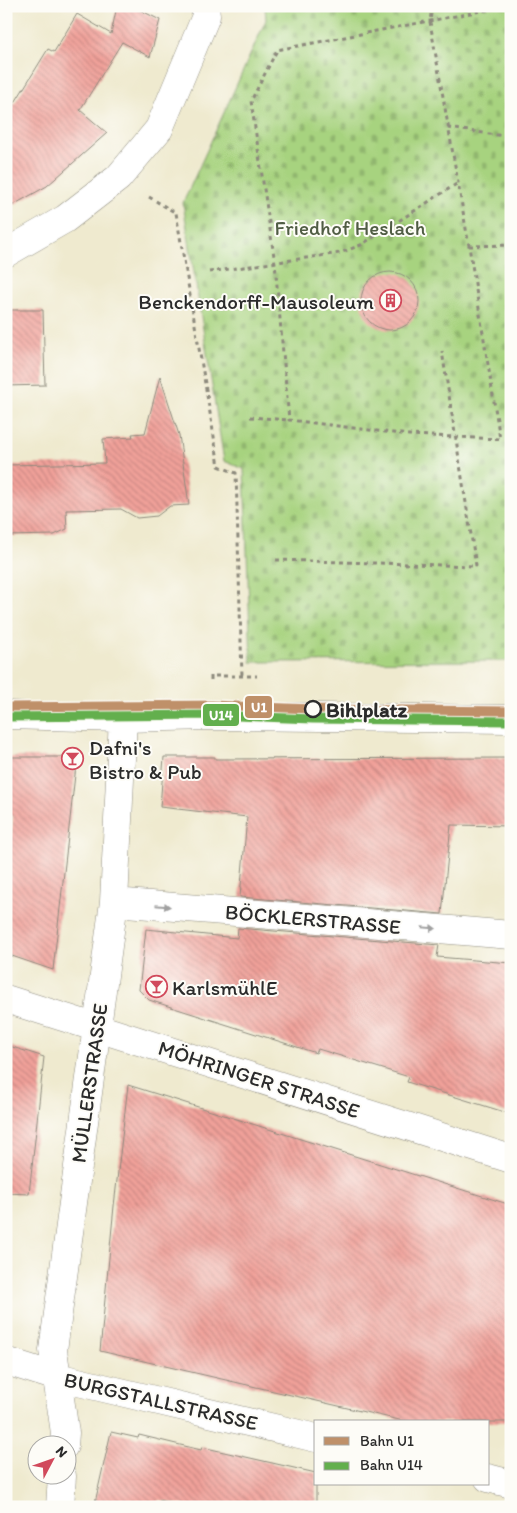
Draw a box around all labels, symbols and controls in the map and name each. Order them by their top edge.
park label: Friedhof Heslach [275,215,426,240]
place label: Benckendorff-Mausoleum [138,289,374,314]
building icon: Benckendorff-Mausoleum [378,289,402,313]
line badge: U1 [244,695,273,719]
place label: Bihlplatz [326,697,407,723]
text: U1 [251,699,267,716]
marker: Bihlplatz [304,700,322,718]
line badge: U14 [202,703,240,727]
text: U14 [209,707,234,724]
place label: Dafni's Bistro & Pub [89,735,202,784]
bar icon: Dafni's Bistro & Pub [61,747,85,771]
street label: BÖCKLERSTRASSE [224,899,402,939]
one-way arrow [155,902,171,910]
one-way arrow [422,925,438,933]
bar icon: KarlsmühlE [144,975,168,999]
place label: KarlsmühlE [172,975,278,1000]
street label: MÜLLERSTRASSE [65,1002,113,1164]
street label: MÖHRINGER STRASSE [155,1035,363,1123]
street label: BURGSTALLSTRASSE [62,1367,260,1435]
legend [314,1420,490,1486]
text: Bahn U1 [360,1432,414,1450]
north arrow [28,1436,78,1486]
text: N [52,1443,71,1461]
text: Bahn U14 [360,1456,423,1474]

